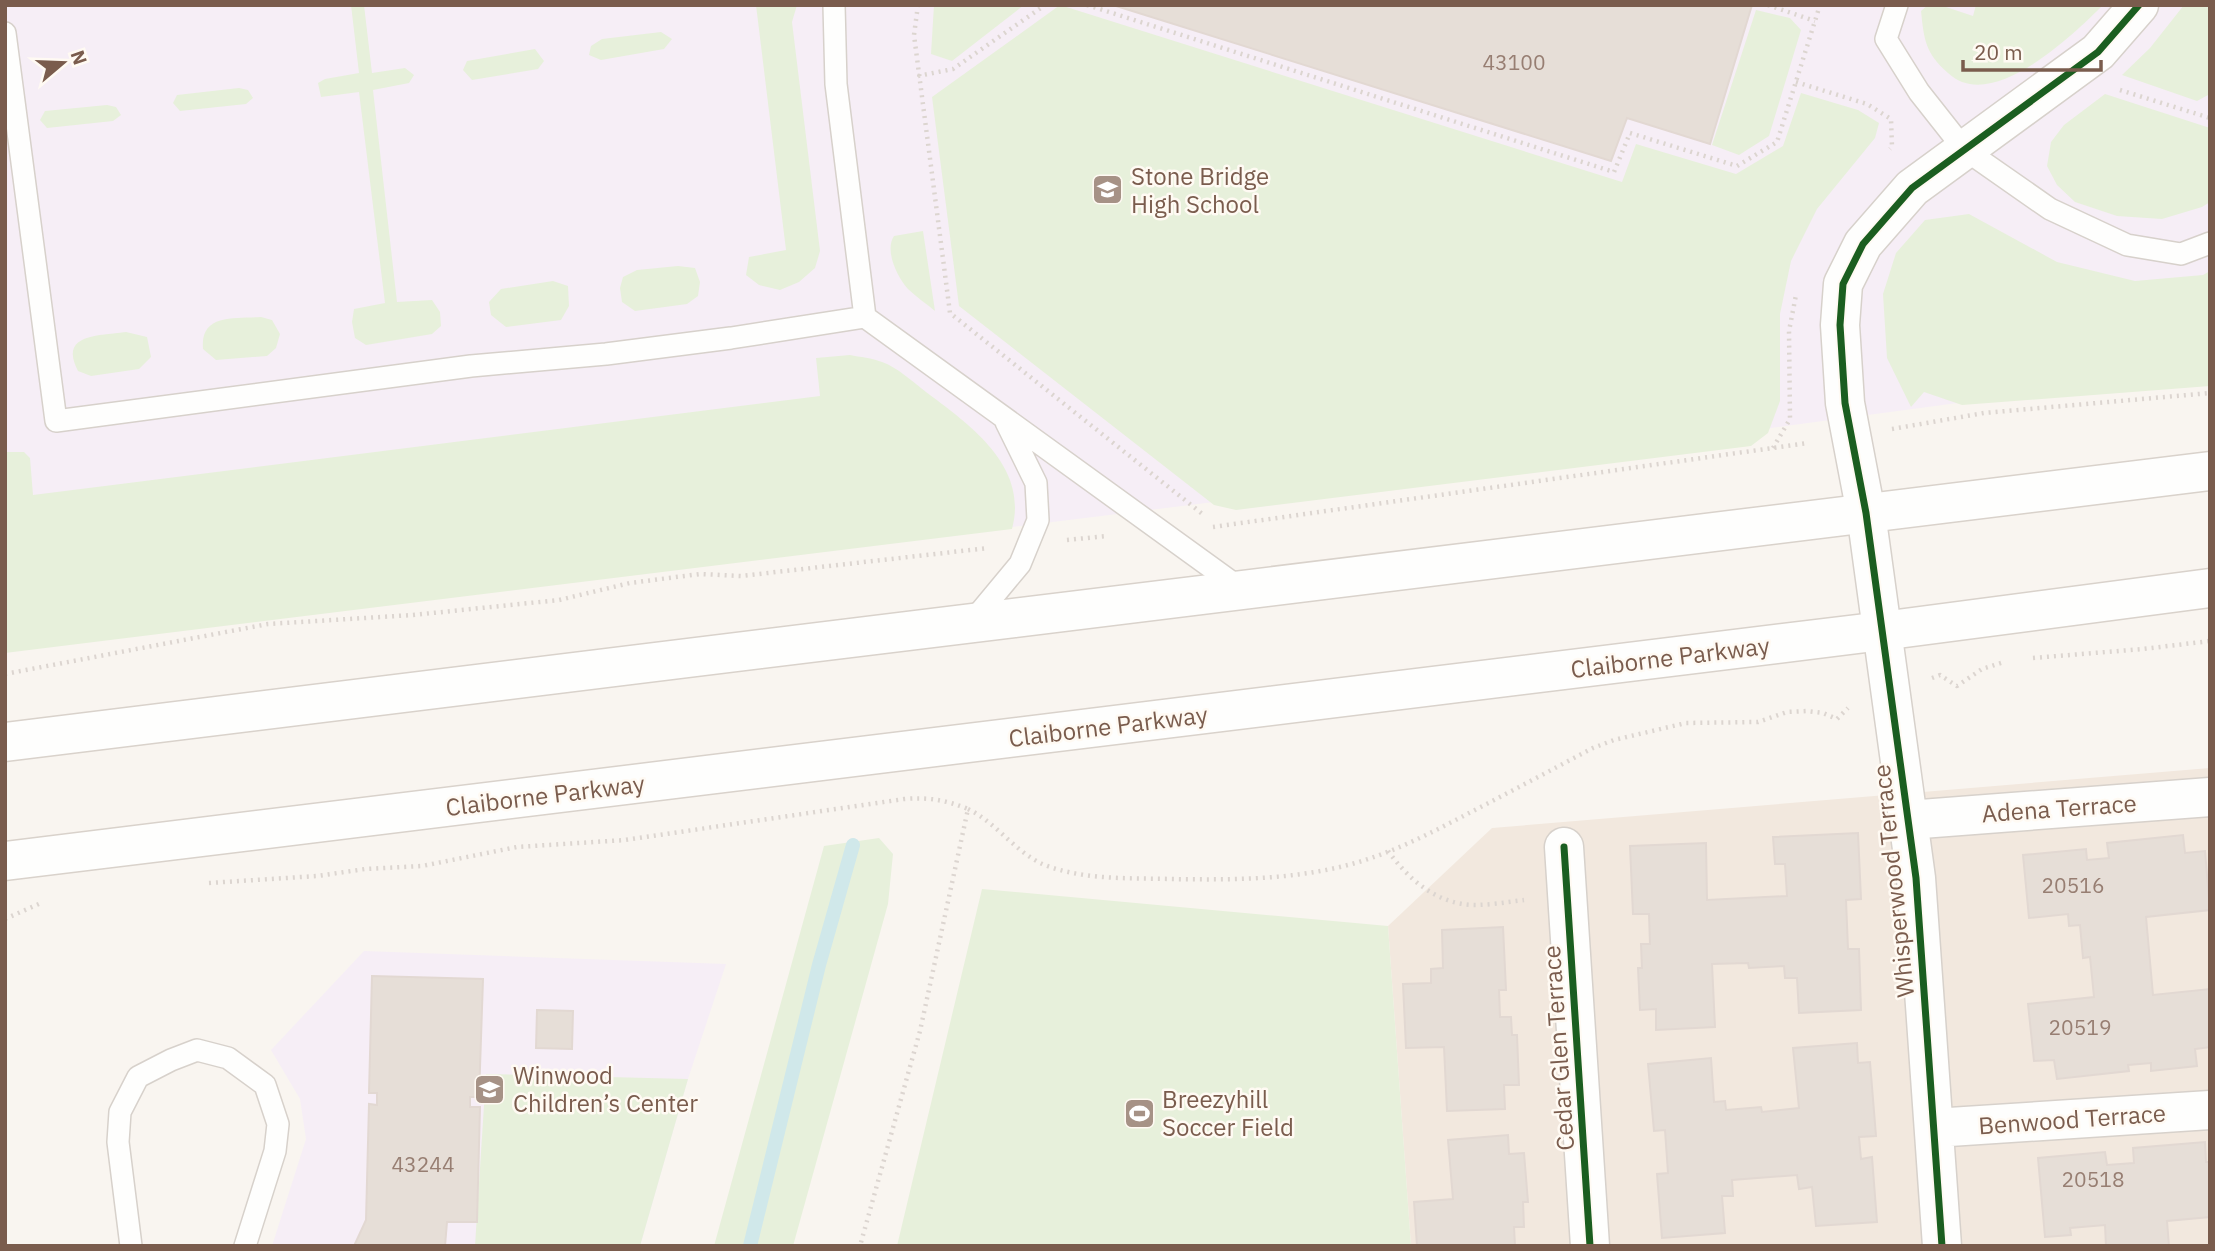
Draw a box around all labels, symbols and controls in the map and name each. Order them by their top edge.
north arrow [28,28,98,98]
scale bar [1963,28,2101,72]
text: 20 m [1974,38,2023,66]
text: N [65,47,93,68]
house number: 43100 [1483,48,1546,76]
place label: Stone Bridge High School [1131,160,1269,220]
school or university icon: Stone Bridge High School [1091,173,1125,207]
street label: Claiborne Parkway [1569,629,1771,685]
street label: Claiborne Parkway [1007,698,1209,754]
street label: Whisperwood Terrace [1865,763,1921,999]
street label: Claiborne Parkway [444,767,646,823]
street label: Adena Terrace [1980,787,2138,829]
house number: 20516 [2042,871,2105,899]
street label: Cedar Glen Terrace [1535,944,1581,1152]
house number: 20519 [2049,1013,2112,1041]
place label: Winwood Children’s Center [513,1059,698,1119]
school or university icon: Winwood Children’s Center [473,1072,507,1106]
place label: Breezyhill Soccer Field [1162,1083,1294,1143]
sports icon: Breezyhill Soccer Field [1122,1096,1156,1130]
street label: Benwood Terrace [1977,1096,2167,1142]
house number: 43244 [392,1150,455,1178]
house number: 20518 [2062,1165,2125,1193]

